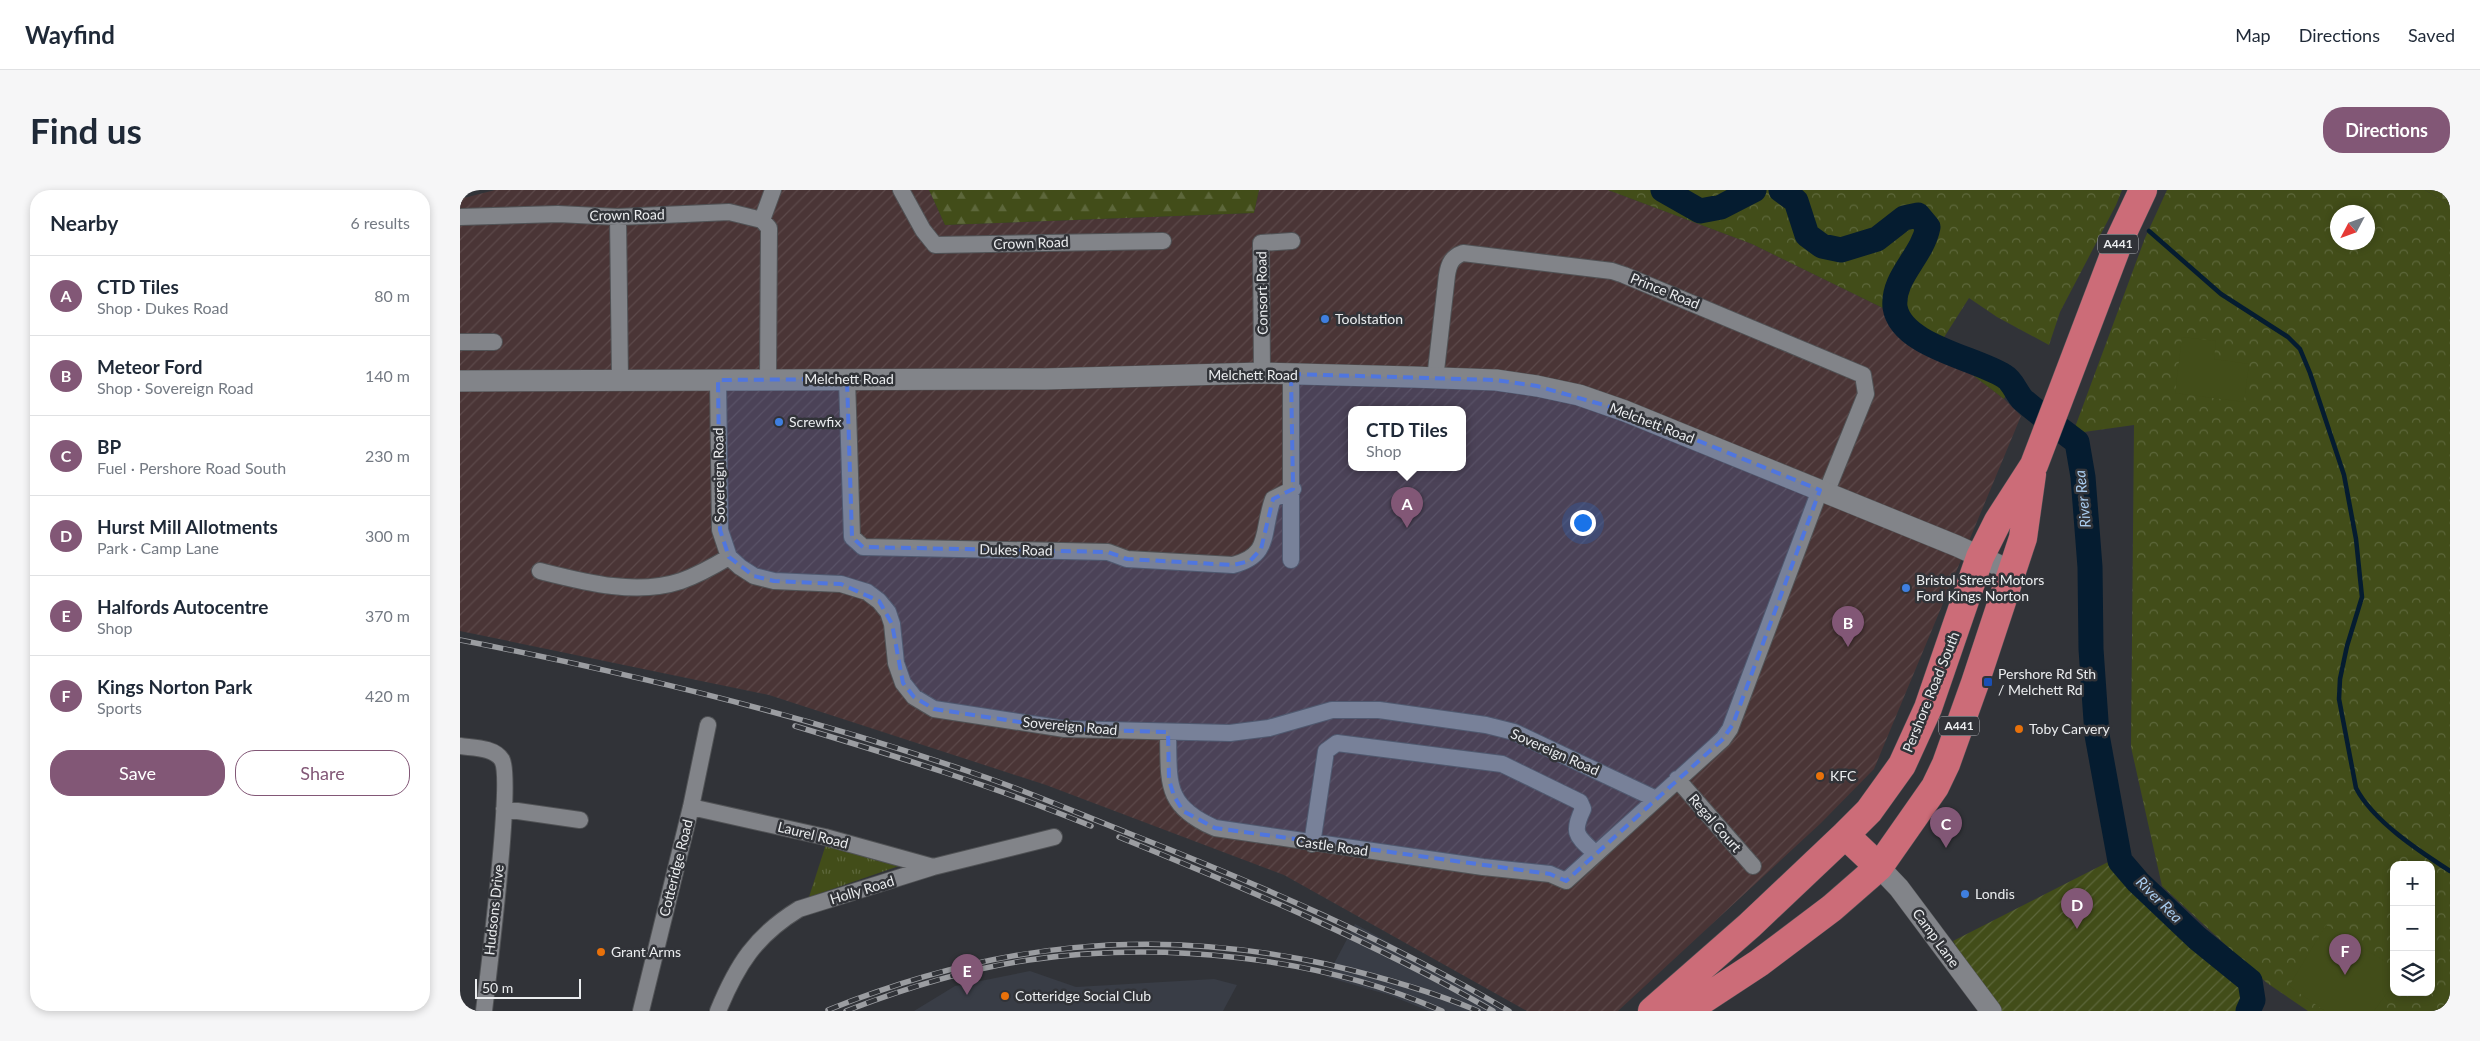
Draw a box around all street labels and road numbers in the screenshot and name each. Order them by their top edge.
street label: Crown Road [589,205,665,224]
street label: Crown Road [993,233,1069,252]
road number: A441 [2098,234,2138,254]
street label: Consort Road [1252,251,1271,335]
street label: Prince Road [1628,269,1702,312]
street label: Melchett Road [1208,366,1298,383]
street label: Melchett Road [804,370,894,387]
street label: Melchett Road [1607,399,1697,447]
street label: Sovereign Road [709,427,728,523]
street label: Dukes Road [979,540,1053,559]
street label: Pershore Road South [1899,629,1963,755]
street label: Sovereign Road [1022,713,1118,738]
road number: A441 [1939,716,1979,736]
street label: Sovereign Road [1508,724,1602,779]
street label: Regal Court [1685,790,1745,855]
street label: Cotteridge Road [655,818,696,918]
street label: Laurel Road [776,818,850,851]
street label: Castle Road [1295,832,1369,859]
street label: Hudsons Drive [480,864,507,956]
street label: Holly Road [828,872,896,907]
street label: Camp Lane [1909,905,1963,970]

